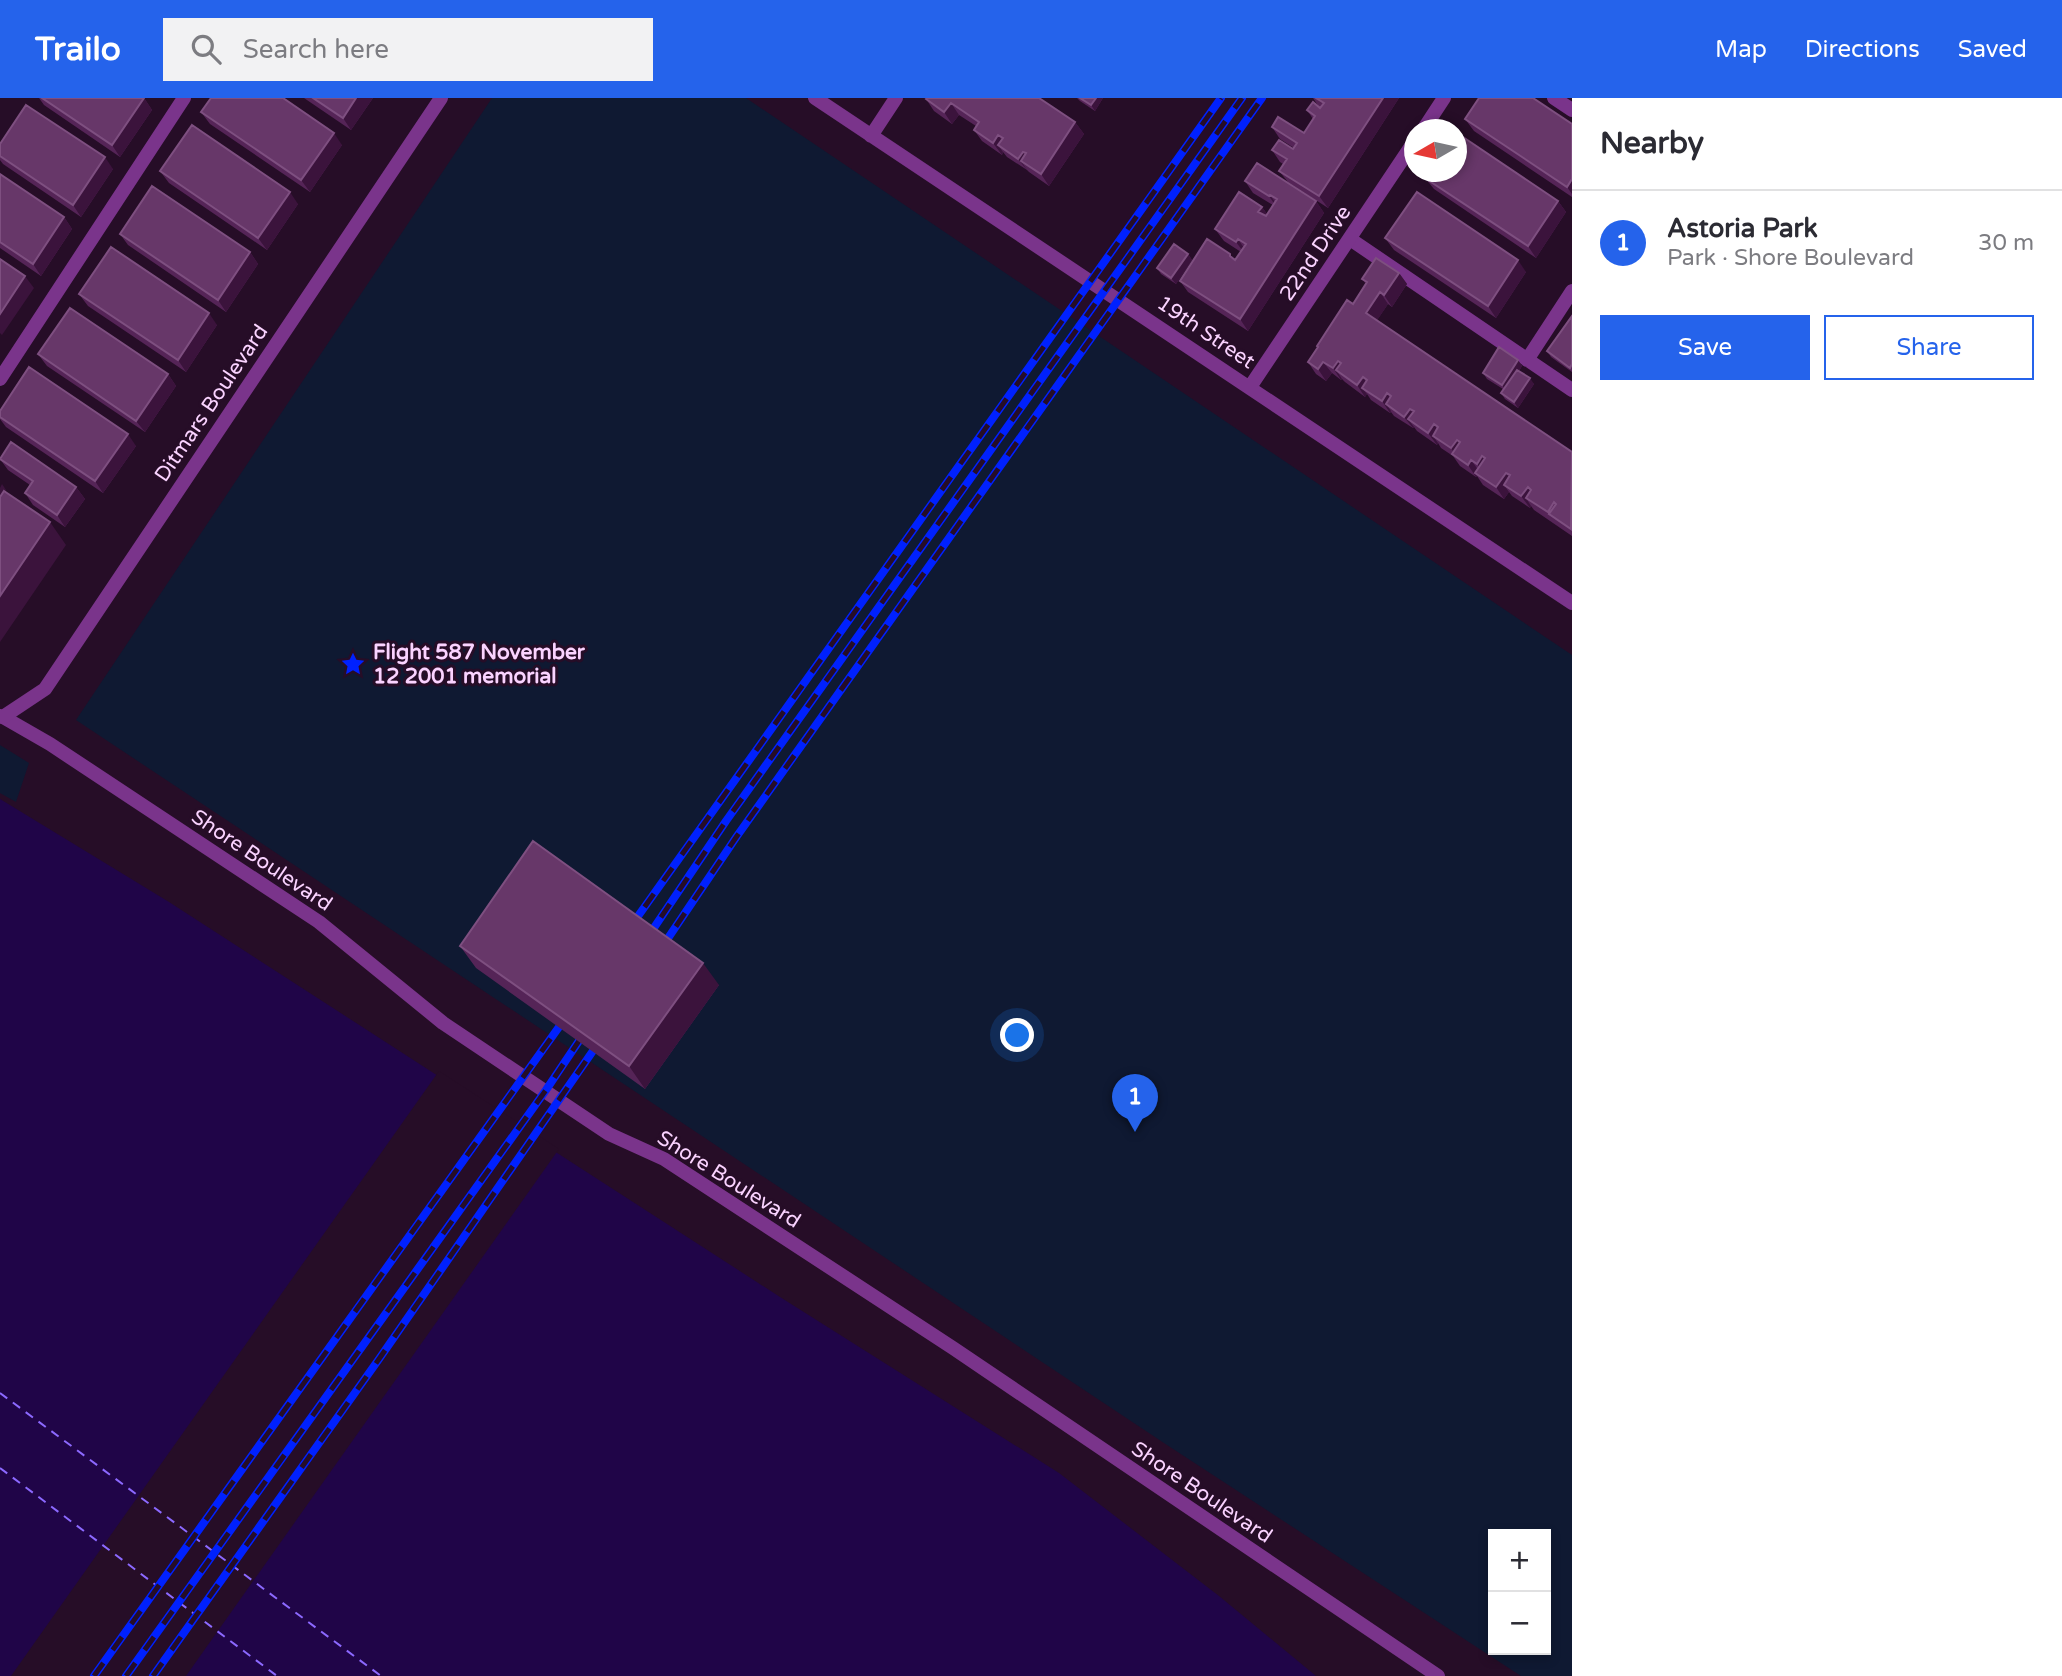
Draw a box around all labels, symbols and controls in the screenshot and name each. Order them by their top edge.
search box [163,18,653,81]
text: Trailo [35,30,121,69]
icon: search [187,30,225,68]
text: Search here [243,34,389,65]
text: Map [1715,35,1767,64]
text: Directions [1805,35,1920,64]
text: Saved [1958,35,2027,64]
north arrow [1404,119,1467,182]
text: Nearby [1600,125,1704,162]
street label: 22nd Drive [1274,201,1356,306]
text: Astoria Park [1667,213,1818,244]
text: 1 [1616,229,1630,257]
text: 30 m [1978,229,2034,257]
text: Park · Shore Boulevard [1667,244,1914,272]
street label: 19th Street [1152,291,1259,374]
button: Save [1600,315,1810,380]
button: Share [1824,315,2034,380]
street label: Ditmars Boulevard [150,320,273,487]
place label: Flight 587 November 12 2001 memorial [373,640,586,689]
place icon: Flight 587 November 12 2001 memorial [339,650,367,678]
street label: Shore Boulevard [187,804,337,917]
your location [1000,1018,1034,1052]
pin: 1 [1112,1074,1158,1132]
street label: Shore Boulevard [652,1125,805,1234]
street label: Shore Boulevard [1127,1436,1277,1549]
map controls [1488,1529,1551,1655]
button: + [1488,1529,1551,1592]
button: − [1488,1592,1551,1655]

